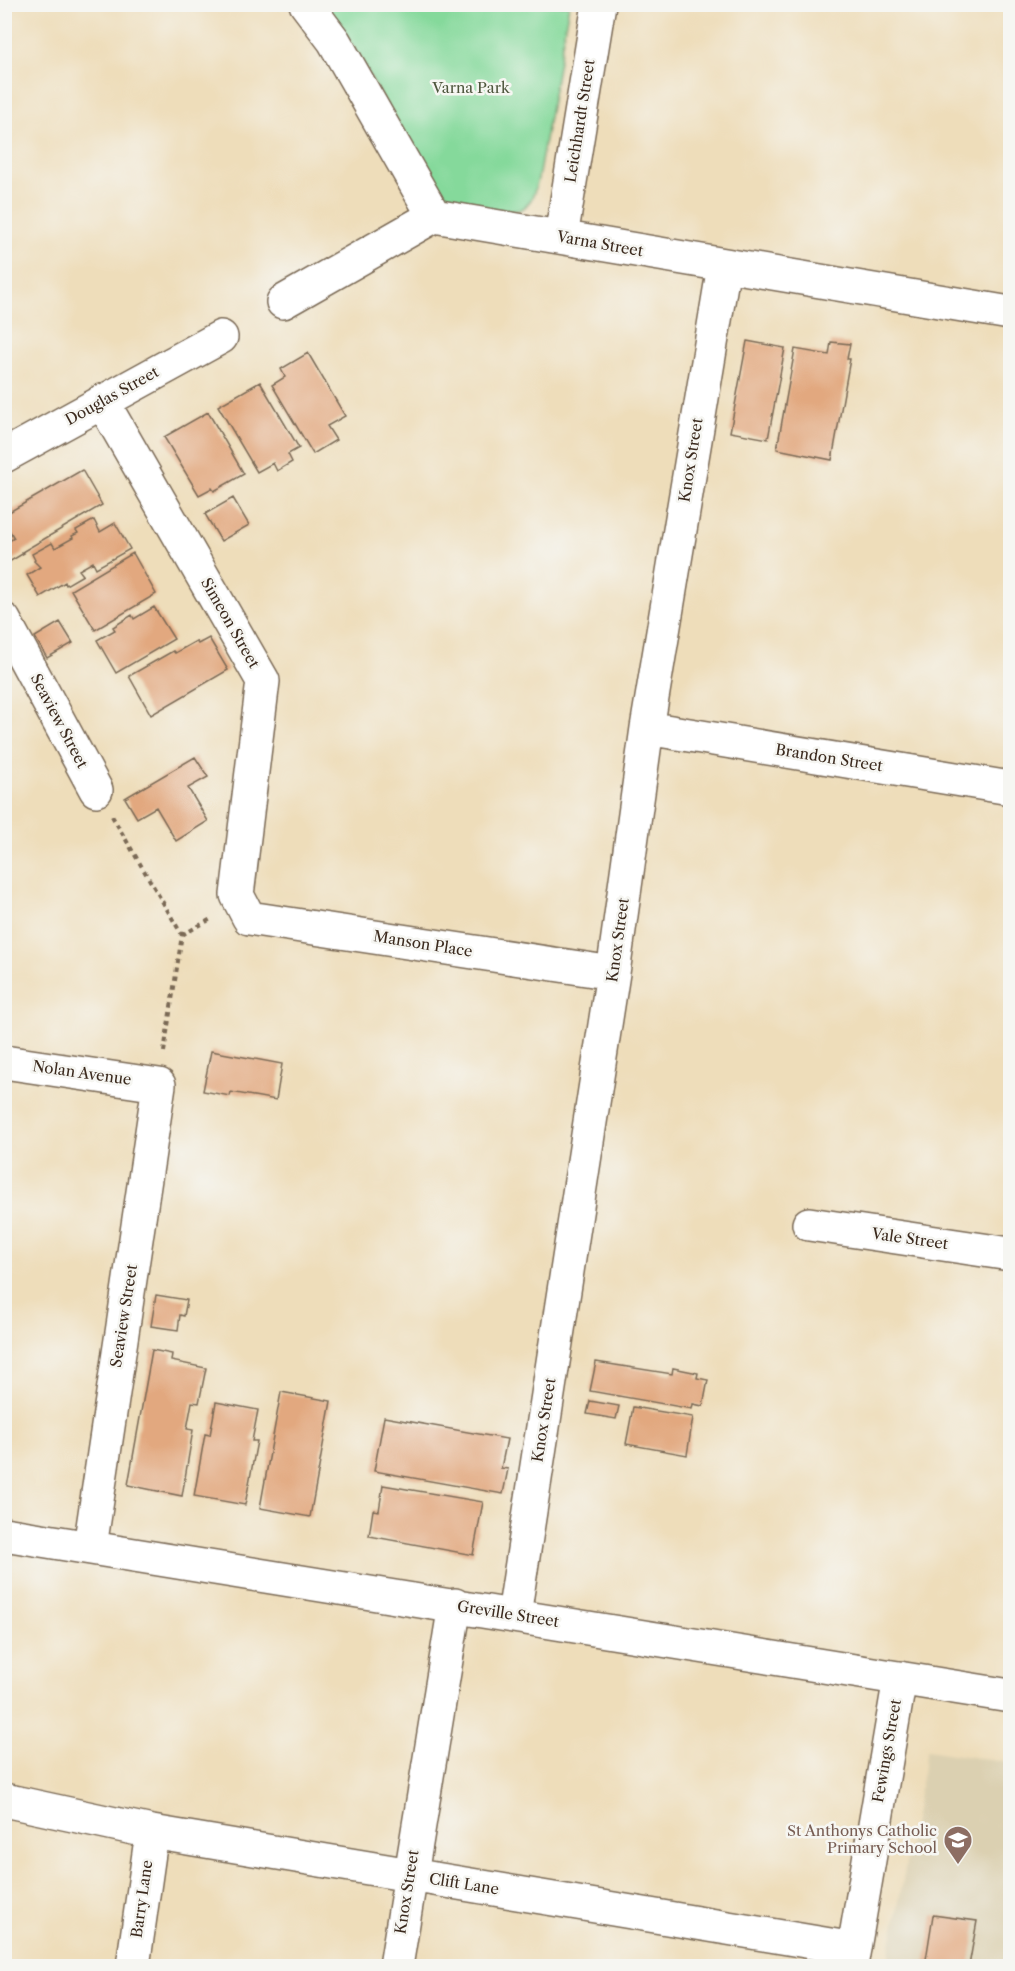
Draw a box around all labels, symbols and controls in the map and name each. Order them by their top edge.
street label: Leichhardt Street [560,57,599,184]
park label: Varna Park [431,78,511,97]
street label: Varna Street [554,226,645,261]
street label: Douglas Street [62,362,162,429]
street label: Knox Street [674,416,707,503]
street label: Simeon Street [197,574,264,672]
street label: Seaview Street [27,670,93,772]
street label: Brandon Street [774,740,885,775]
street label: Knox Street [602,896,633,983]
street label: Manson Place [372,926,474,961]
street label: Nolan Avenue [31,1056,133,1089]
street label: Vale Street [870,1224,950,1253]
street label: Seaview Street [106,1262,141,1369]
street label: Knox Street [527,1376,560,1463]
street label: Greville Street [456,1596,561,1631]
street label: Fewings Street [868,1697,905,1804]
place label: St Anthonys Catholic Primary School [787,1821,938,1857]
school or university icon: St Anthonys Catholic Primary School [942,1824,974,1866]
street label: Knox Street [390,1848,423,1935]
street label: Barry Lane [127,1859,156,1939]
street label: Clift Lane [428,1869,500,1898]

